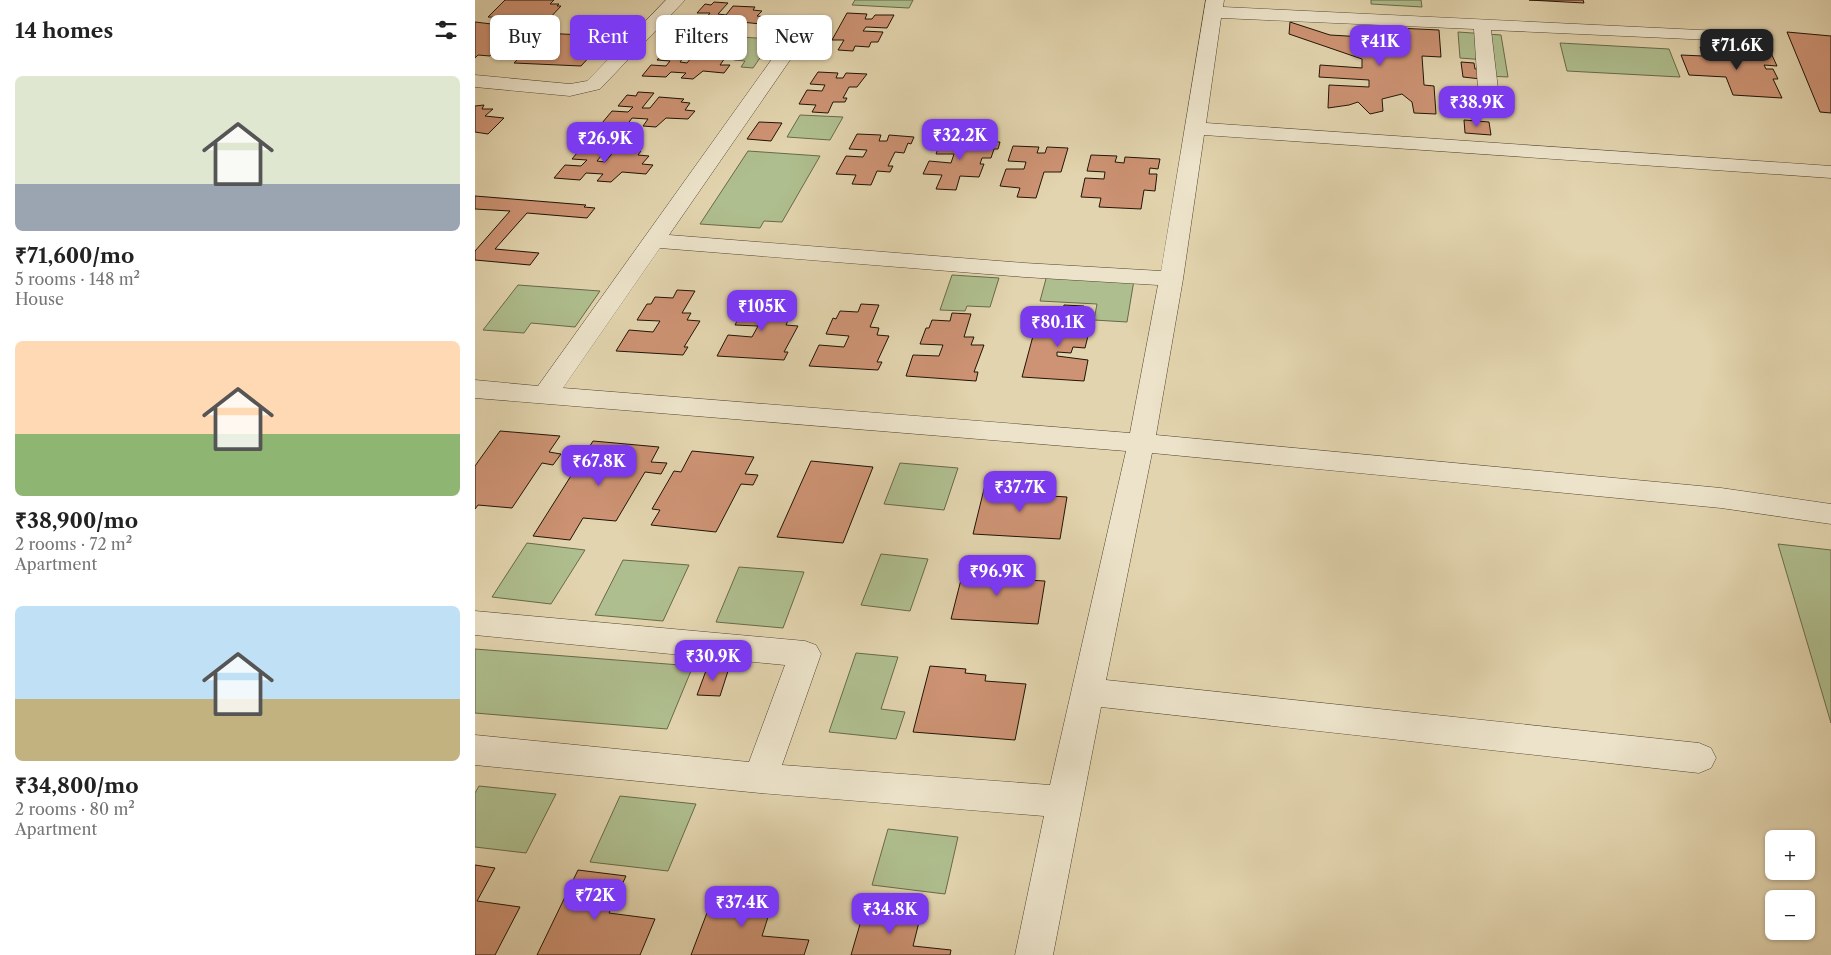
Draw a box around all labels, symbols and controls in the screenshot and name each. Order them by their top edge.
chip: Buy [490,15,560,60]
chip: Rent [570,15,646,60]
chip: Filters [656,15,747,60]
chip: New [757,15,832,60]
icon: filters [432,16,460,44]
text: 14 homes [15,18,113,43]
pin: ₹41K [1350,24,1410,67]
pin: ₹71.6K [1696,28,1778,71]
text: ₹41K [1361,31,1399,51]
text: ₹71.6K [1711,35,1763,55]
pin: ₹38.9K [1436,86,1518,128]
text: ₹38.9K [1450,92,1504,112]
icon: home [193,109,283,199]
pin: ₹32.2K [919,119,1001,161]
pin: ₹26.9K [564,121,646,164]
text: ₹32.2K [933,125,987,145]
text: ₹26.9K [578,128,632,148]
text: ₹71,600/mo [15,243,134,268]
text: 5 rooms · 148 m² [15,269,140,289]
text: House [15,289,64,309]
pin: ₹105K [727,290,797,332]
text: ₹105K [738,296,786,316]
pin: ₹80.1K [1017,306,1099,348]
text: ₹80.1K [1031,312,1085,332]
icon: home [193,374,283,464]
pin: ₹67.8K [558,444,640,487]
text: ₹67.8K [572,451,626,471]
pin: ₹37.7K [979,470,1061,513]
text: ₹37.7K [994,477,1046,497]
text: ₹38,900/mo [15,508,138,533]
text: 2 rooms · 72 m² [15,534,132,554]
text: Apartment [15,554,97,574]
pin: ₹96.9K [956,554,1038,597]
text: ₹96.9K [970,561,1024,581]
icon: home [193,639,283,729]
pin: ₹30.9K [672,640,754,682]
text: ₹30.9K [686,646,740,666]
text: ₹34,800/mo [15,773,139,798]
text: 2 rooms · 80 m² [15,799,135,819]
text: Apartment [15,819,97,839]
map controls [1765,830,1815,940]
button: + [1765,830,1815,880]
pin: ₹72K [565,878,625,921]
text: ₹72K [575,885,615,905]
pin: ₹37.4K [701,886,783,928]
button: − [1765,890,1815,940]
text: ₹37.4K [716,892,768,912]
pin: ₹34.8K [849,892,931,935]
text: ₹34.8K [863,899,917,919]

